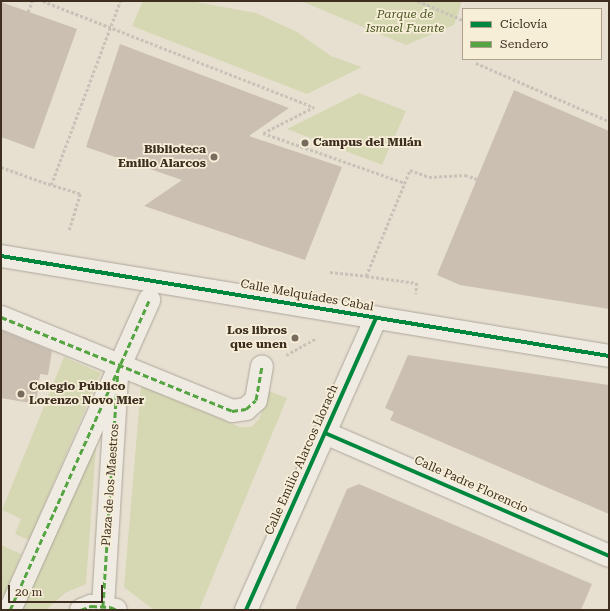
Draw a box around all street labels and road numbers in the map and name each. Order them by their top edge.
street label: Calle Melquíades Cabal [239,277,375,315]
street label: Calle Emilio Alarcos Llorach [262,383,342,537]
street label: Plaza de los Maestros [100,423,122,547]
street label: Calle Padre Florencio [412,453,530,517]

